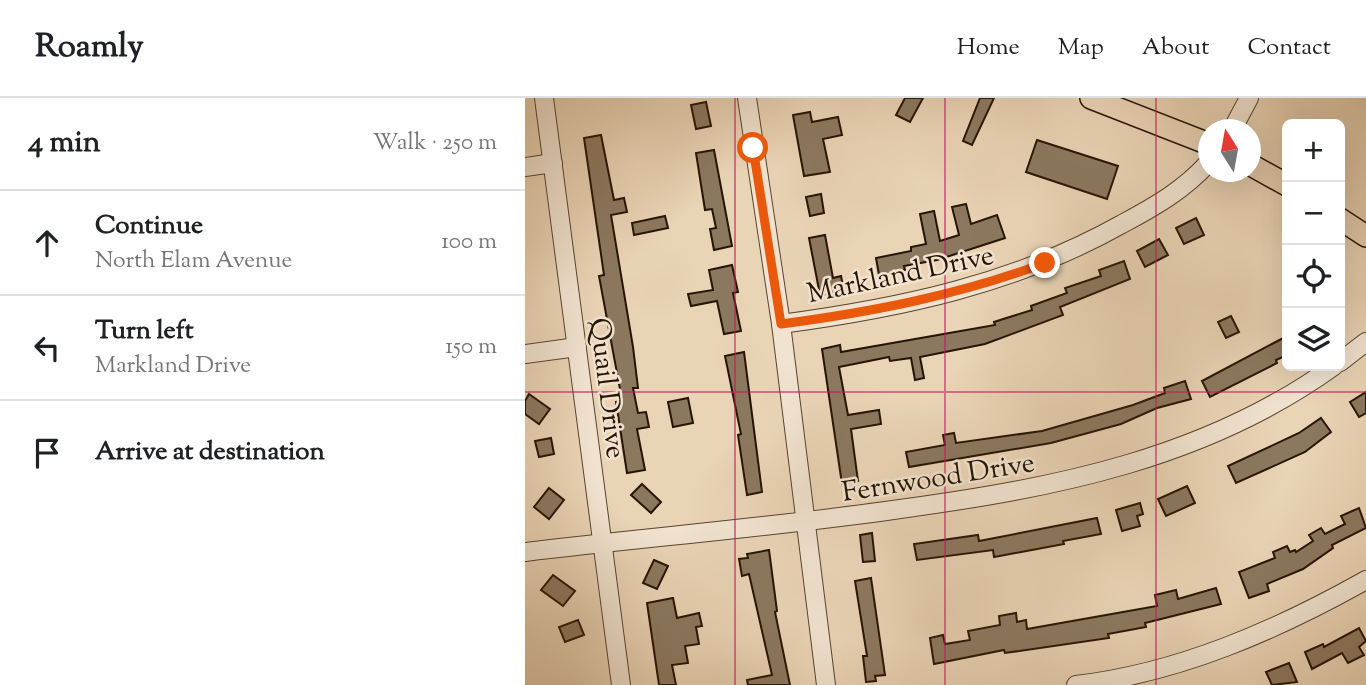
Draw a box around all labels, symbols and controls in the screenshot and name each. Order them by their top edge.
text: Roamly [35,24,144,72]
text: Home [957,31,1020,65]
text: Map [1058,31,1104,65]
text: About [1142,31,1209,65]
text: Contact [1247,31,1331,65]
north arrow [1198,119,1261,182]
map controls [1282,119,1345,371]
button: + [1282,119,1345,182]
text: 4 min [28,122,101,165]
text: Walk · 250 m [373,127,497,160]
route start [737,132,768,163]
button: − [1282,182,1345,245]
text: Continue [95,208,203,245]
icon: ahead [28,224,66,262]
text: 100 m [441,226,497,259]
street label: Markland Drive [804,237,998,315]
text: North Elam Avenue [95,245,292,278]
button: locate [1282,245,1345,308]
route end [1029,247,1060,278]
button: layers [1282,308,1345,371]
text: Turn left [95,313,194,350]
street label: Quail Drive [578,316,635,461]
icon: left [28,329,66,367]
text: 150 m [445,331,497,364]
text: Markland Drive [95,350,251,383]
icon: arrive [28,434,66,472]
text: Arrive at destination [95,434,325,471]
street label: Fernwood Drive [839,444,1038,514]

